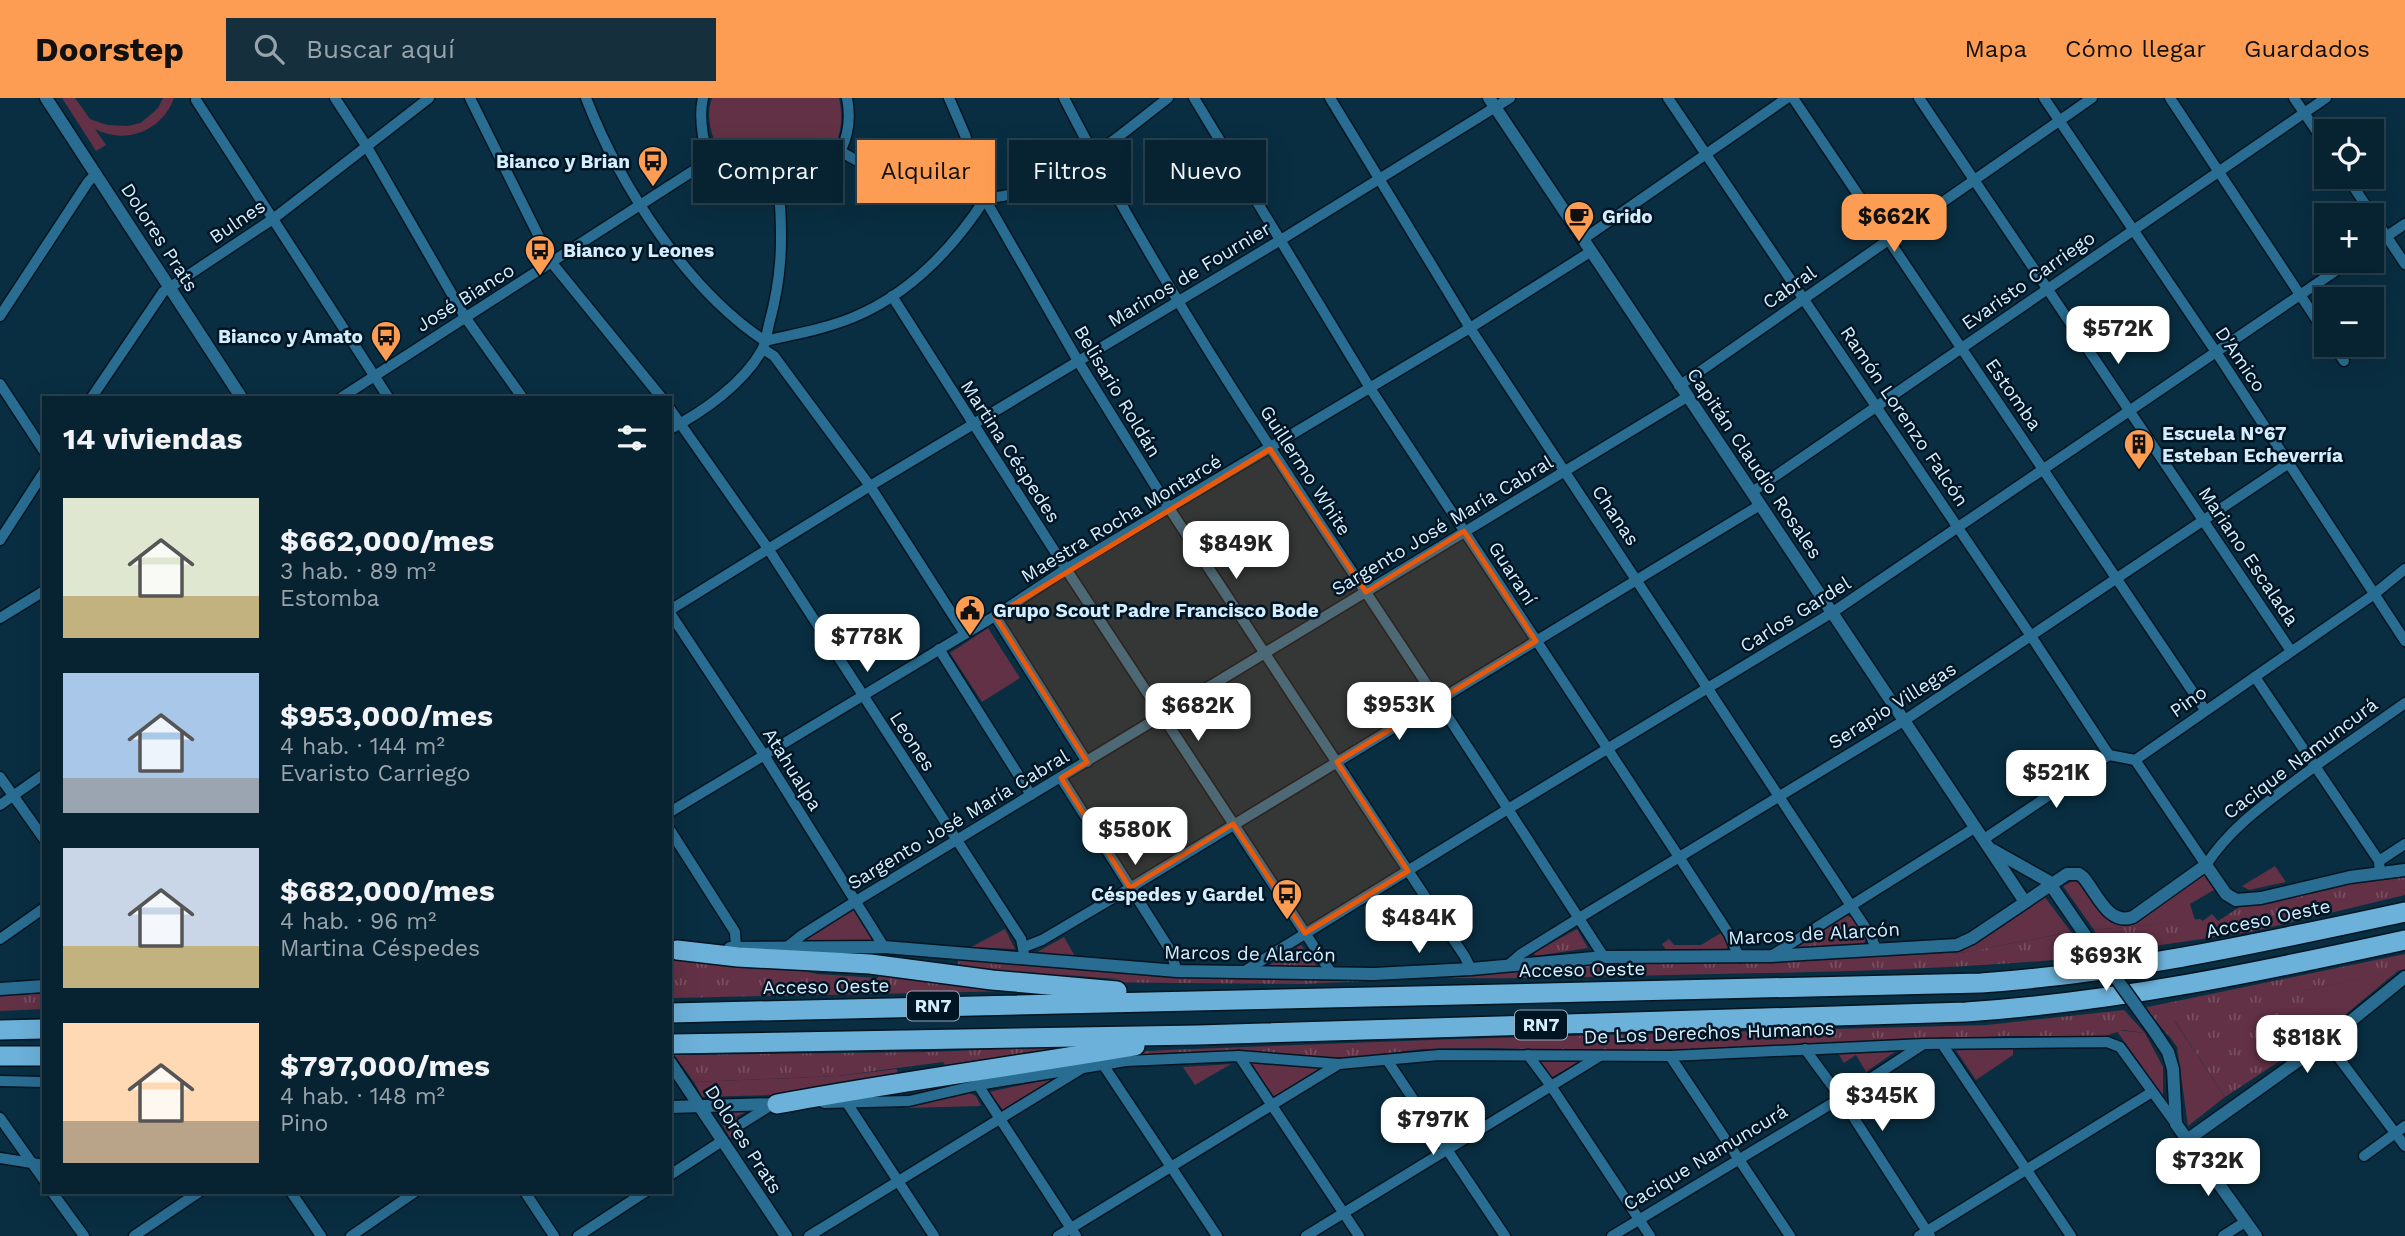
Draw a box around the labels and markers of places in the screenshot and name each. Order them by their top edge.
bus stop icon: Bianco y Brian [636,144,670,188]
place label: Bianco y Brian [496,150,630,173]
pin: $662K [1845,194,1943,254]
cafe icon: Grido [1562,199,1596,243]
place label: Grido [1602,205,1653,228]
bus stop icon: Bianco y Leones [523,233,557,277]
place label: Bianco y Leones [563,239,714,262]
pin: $572K [2069,306,2167,366]
bus stop icon: Bianco y Amato [369,319,403,363]
place label: Bianco y Amato [218,325,363,348]
place label: Escuela N°67 Esteban Echeverría [2162,422,2343,467]
building icon: Escuela N°67 Esteban Echeverría [2122,427,2156,471]
pin: $849K [1187,522,1285,581]
public building icon: Grupo Scout Padre Francisco Bode [953,593,987,637]
place label: Grupo Scout Padre Francisco Bode [993,599,1319,622]
pin: $778K [818,614,916,674]
pin: $953K [1350,682,1448,742]
pin: $682K [1149,684,1247,743]
pin: $521K [2007,750,2105,810]
pin: $580K [1086,808,1184,867]
bus stop icon: Céspedes y Gardel [1270,877,1304,921]
place label: Céspedes y Gardel [1091,883,1265,906]
pin: $484K [1370,896,1468,955]
pin: $693K [2057,934,2155,993]
pin: $818K [2258,1016,2356,1075]
pin: $345K [1833,1074,1931,1133]
pin: $797K [1384,1098,1482,1157]
pin: $732K [2159,1138,2257,1198]

